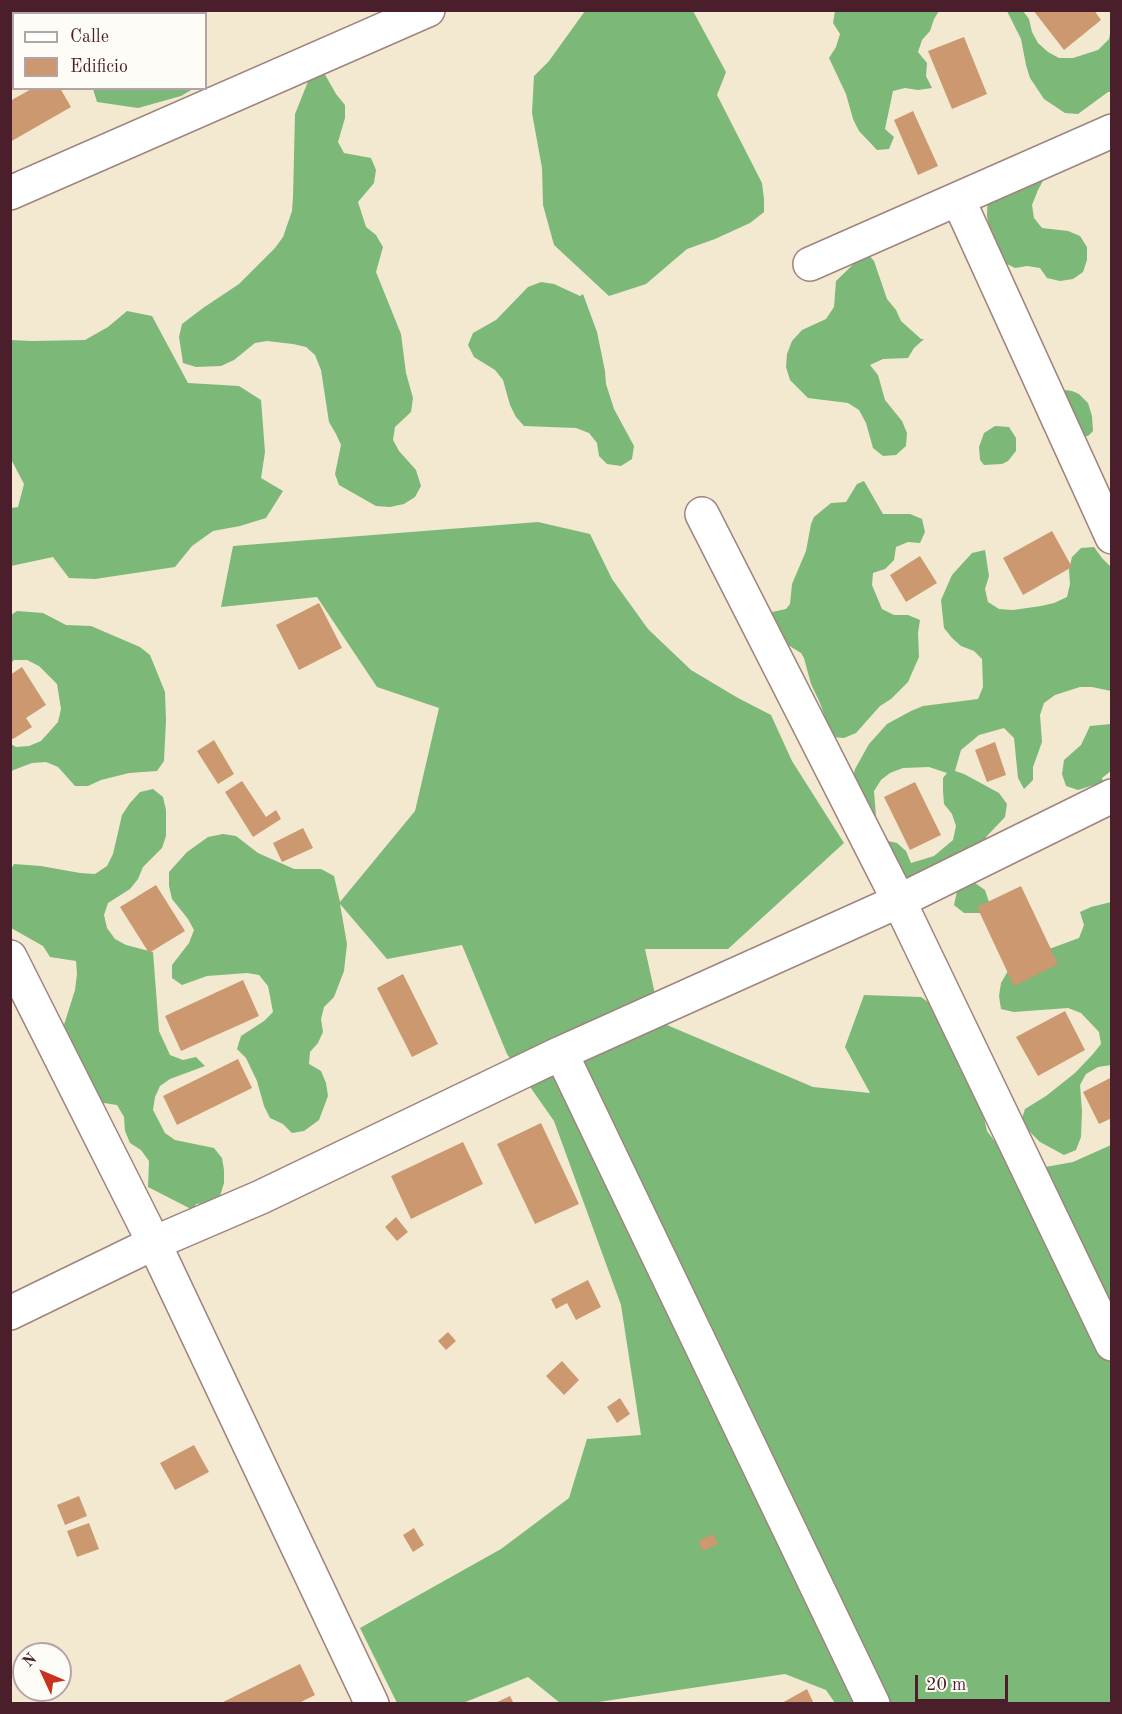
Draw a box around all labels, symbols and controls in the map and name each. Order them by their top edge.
legend [12,12,207,90]
text: Calle [70,28,109,46]
text: Edificio [70,58,128,76]
north arrow [12,1642,72,1702]
text: N [20,1651,40,1671]
scale bar [918,1663,1011,1701]
text: 20 m [926,1676,966,1694]

